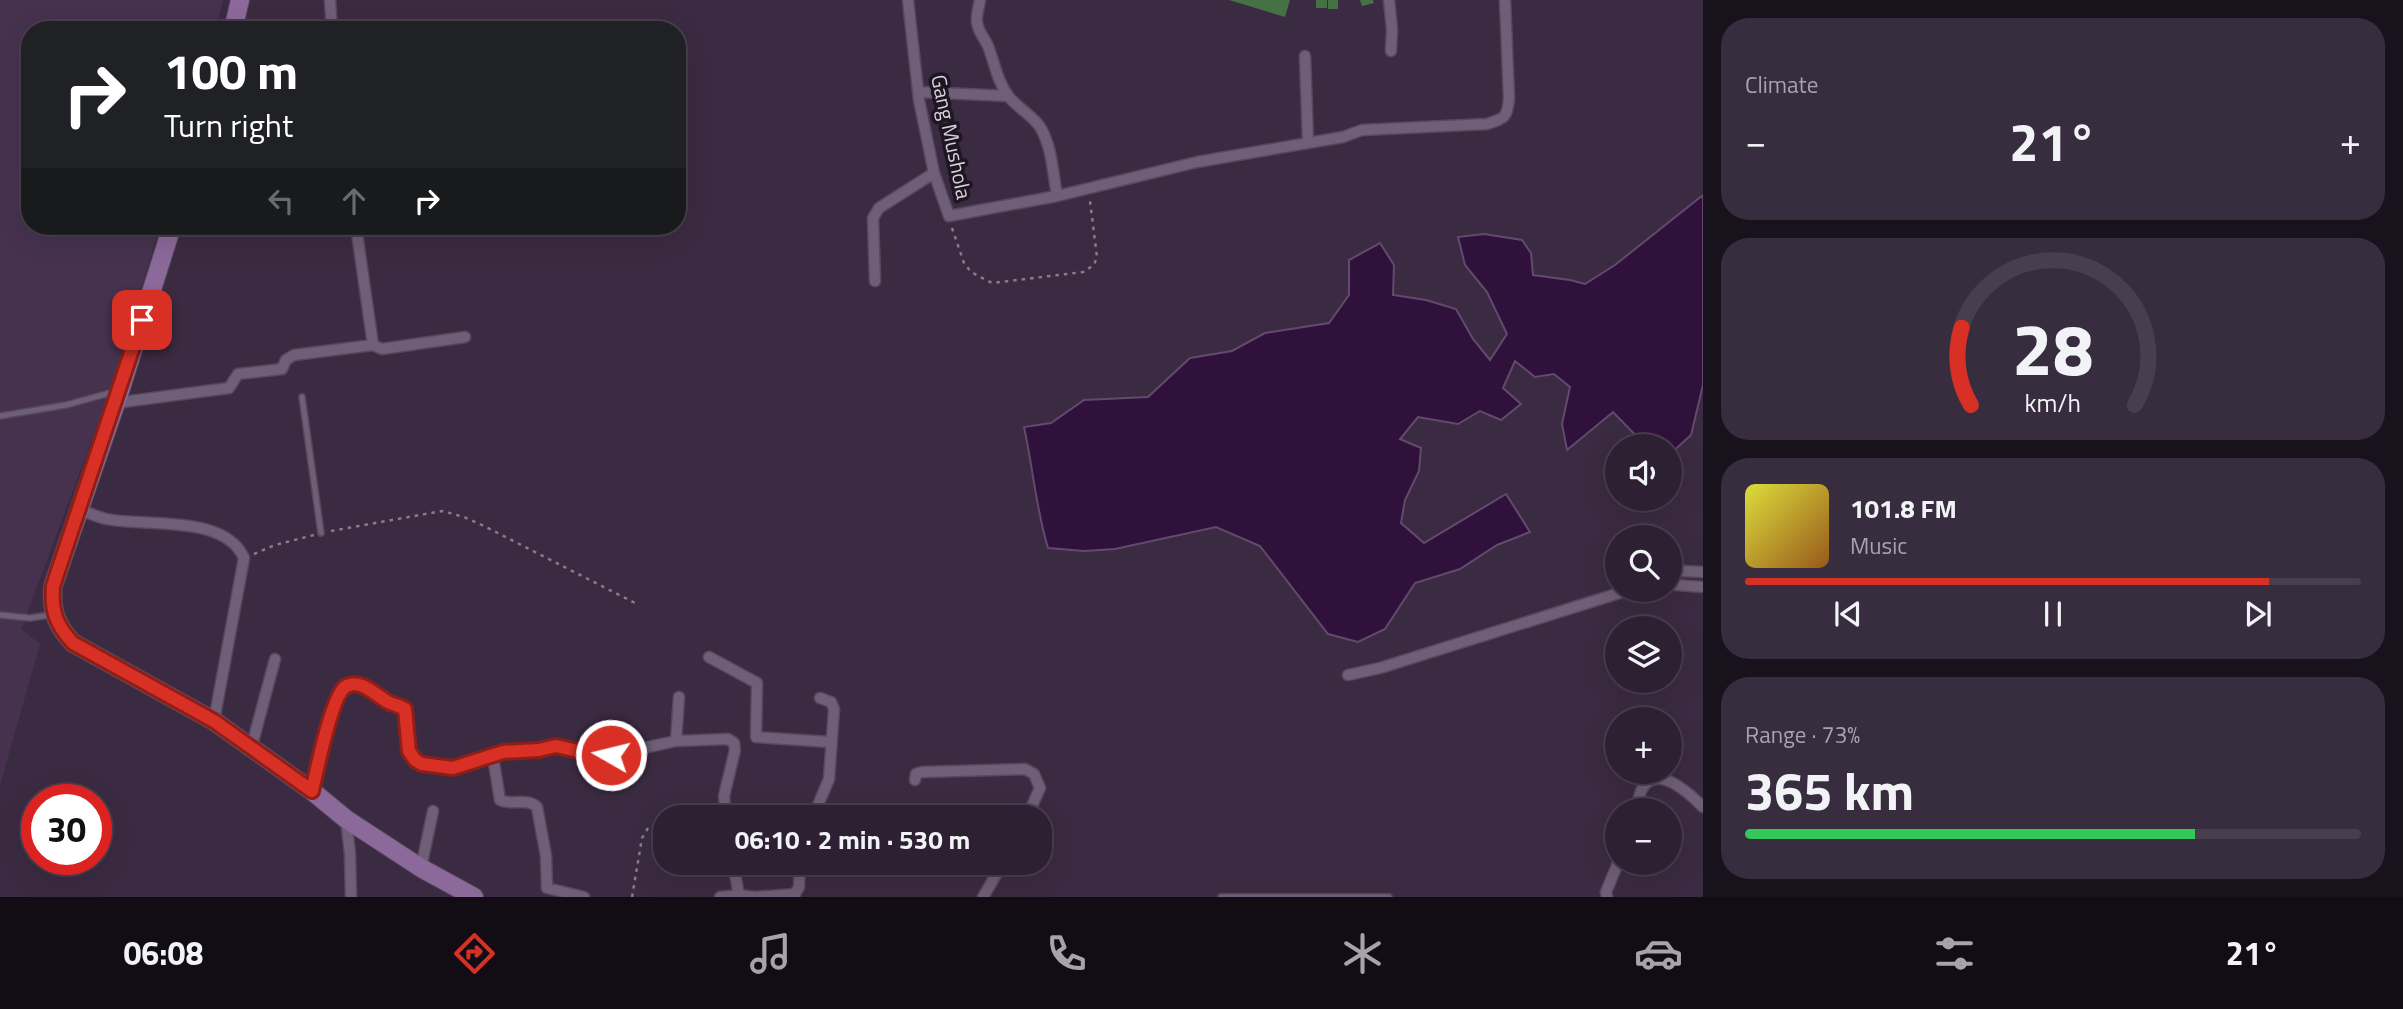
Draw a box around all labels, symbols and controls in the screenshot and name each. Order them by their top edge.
text: 100 m [164,33,298,108]
icon: right [49,49,140,140]
text: Climate [1745,67,1818,102]
street label: Gang Mushola [923,72,981,202]
text: Turn right [164,101,293,149]
text: 21° [2009,102,2097,181]
text: − [1745,112,1766,170]
text: + [2340,112,2361,170]
icon: left [262,182,300,220]
icon: ahead [335,182,373,220]
icon: right [408,182,446,220]
pin [112,290,172,350]
text: 28 [2012,293,2094,403]
icon: arrive [123,301,161,339]
text: km/h [2025,383,2081,421]
map controls [1605,434,1682,875]
button: sound [1605,434,1682,511]
text: 101.8 FM [1850,489,1957,528]
button: search [1605,525,1682,602]
text: Music [1850,528,1907,563]
icon: previous [1829,595,1867,633]
icon: pause [2034,595,2072,633]
icon: next [2239,595,2277,633]
button: layers [1605,616,1682,693]
button: + [1605,707,1682,784]
text: Range · 73% [1745,717,1860,752]
position arrow [574,718,648,792]
text: 365 km [1745,751,1914,830]
speed limit sign: 30 [21,784,112,875]
button: − [1605,798,1682,875]
text: 06:10 · 2 min · 530 m [735,820,970,859]
text: 06:08 [123,929,203,977]
icon: directions [450,929,499,978]
icon: music [746,929,795,978]
icon: phone [1042,929,1091,978]
icon: climate [1338,929,1387,978]
icon: car [1634,929,1683,978]
icon: filters [1930,929,1979,978]
text: 21° [2226,929,2279,977]

